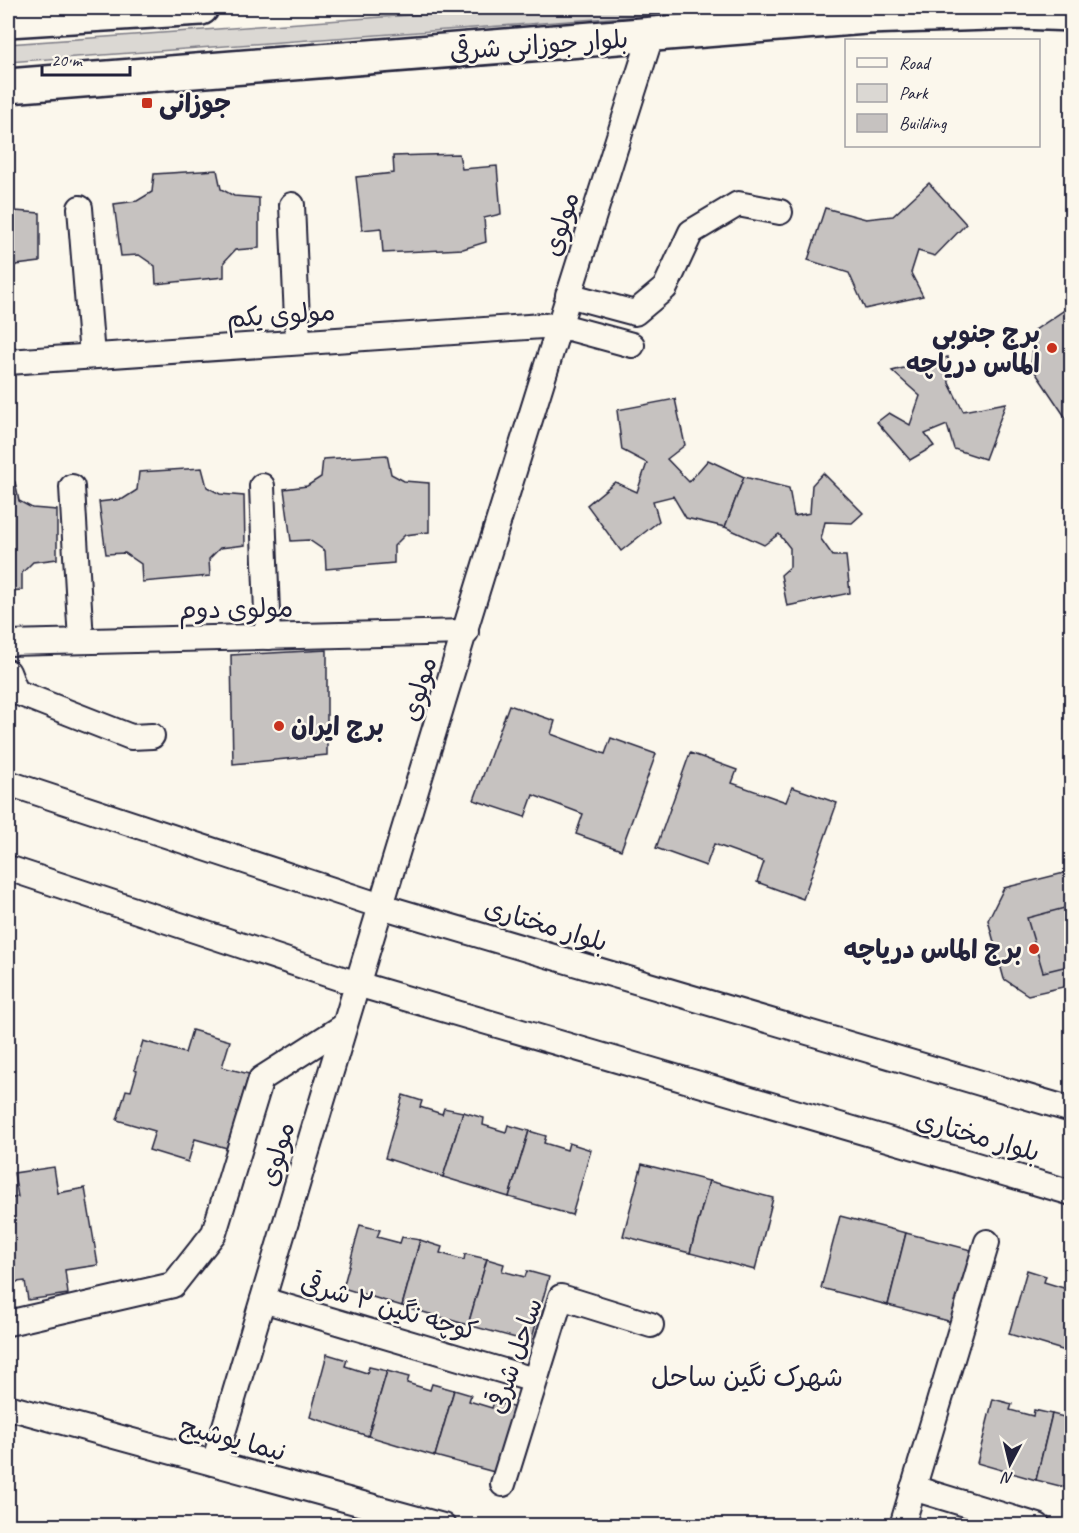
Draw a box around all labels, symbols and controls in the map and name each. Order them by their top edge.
street label: بلوار جوزانی شرقی [449,22,629,68]
scale bar [42,39,130,77]
legend [845,39,1040,147]
text: 20 m [51,49,84,71]
text: Road [899,52,932,74]
text: Park [899,82,929,104]
place label: جوزانی [159,87,231,120]
marker: جوزانی [140,96,154,110]
text: Building [899,112,948,134]
street label: مولوی [535,188,587,260]
street label: مولوی یکم [225,295,337,338]
place label: برج جنوبی الماس دریاچه [906,317,1040,380]
marker: برج جنوبی الماس دریاچه [1045,341,1059,355]
street label: مولوی دوم [179,592,294,629]
street label: مولوی [394,653,444,725]
place label: برج ایران [291,710,384,743]
marker: برج ایران [272,719,286,733]
street label: بلوار مختاری [480,891,612,959]
place label: برج الماس دریاچه [843,933,1022,966]
marker: برج الماس دریاچه [1027,942,1041,956]
street label: بلوار مختاری [912,1103,1044,1169]
street label: مولوی [252,1118,302,1190]
street label: کوچه نگین ۲ شرقی [297,1266,481,1348]
street label: ساحل شرقی [480,1294,550,1418]
district label: شهرک نگین ساحل [651,1360,843,1394]
street label: نیما یوشیج [176,1409,290,1470]
north arrow [980,1434,1040,1494]
text: N [999,1467,1014,1488]

